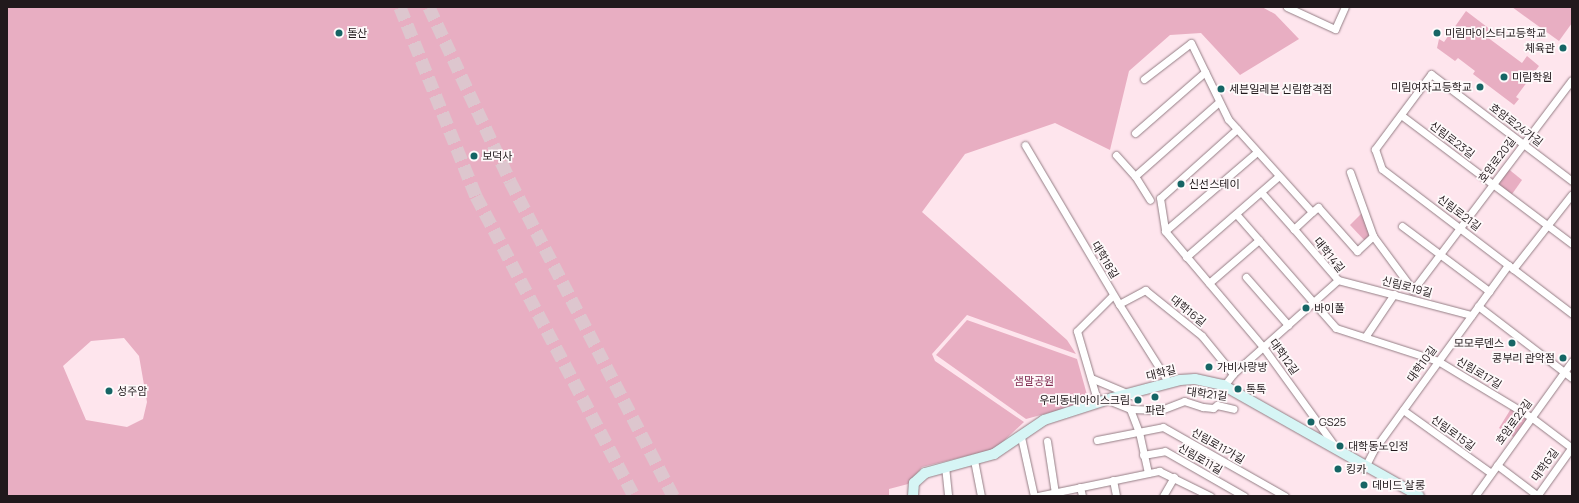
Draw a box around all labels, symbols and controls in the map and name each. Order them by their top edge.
place label: 돌산 [347,26,367,40]
place label: 미림마이스터고등학교 [1445,26,1546,40]
marker: 돌산 [334,28,344,38]
marker: 미림마이스터고등학교 [1432,28,1442,38]
place label: 체육관 [1525,41,1555,55]
marker: 체육관 [1558,43,1568,53]
place label: 미림학원 [1512,70,1552,84]
marker: 미림학원 [1499,72,1509,82]
place label: 미림여자고등학교 [1391,80,1472,94]
place label: 세븐일레븐 신림합격점 [1229,82,1332,96]
marker: 미림여자고등학교 [1475,82,1485,92]
marker: 세븐일레븐 신림합격점 [1216,84,1226,94]
street label: 호암로24가길 [1487,101,1545,149]
street label: 신림로23길 [1427,119,1477,161]
street label: 호암로20길 [1476,135,1518,185]
place label: 보덕사 [482,149,512,163]
marker: 보덕사 [469,151,479,161]
place label: 신선스테이 [1189,177,1240,191]
marker: 신선스테이 [1176,179,1186,189]
street label: 신림로21길 [1435,192,1483,234]
street label: 대학14길 [1311,235,1347,275]
street label: 대학18길 [1089,239,1121,281]
street label: 신림로19길 [1380,274,1434,300]
street label: 대학16길 [1168,293,1208,329]
place label: 바이폴 [1314,301,1344,315]
marker: 바이폴 [1301,303,1311,313]
place label: 모모루덴스 [1453,336,1504,350]
street label: 대학12길 [1267,337,1301,377]
marker: 모모루덴스 [1507,338,1517,348]
street label: 대학10길 [1405,343,1439,385]
place label: 콩부리 관악점 [1492,351,1555,365]
marker: 콩부리 관악점 [1558,353,1568,363]
street label: 신림로17길 [1454,354,1504,392]
place label: 가비사랑방 [1217,360,1268,374]
marker: 가비사랑방 [1204,362,1214,372]
street label: 대학길 [1145,363,1177,383]
park label: 샘말공원 [1014,374,1054,388]
place label: 톡톡 [1246,382,1266,396]
place label: 성주암 [117,384,147,398]
marker: 톡톡 [1233,384,1243,394]
street label: 대학21길 [1186,385,1228,403]
marker: 성주암 [104,386,114,396]
marker: 파란 [1150,392,1160,402]
place label: 우리동네아이스크림 [1039,393,1130,407]
marker: 우리동네아이스크림 [1133,395,1143,405]
street label: 호암로22길 [1493,397,1535,447]
place label: 파란 [1145,403,1165,417]
street label: 신림로15길 [1428,413,1478,453]
place label: GS25 [1319,415,1346,429]
marker: GS25 [1306,417,1316,427]
street label: 신림로11가길 [1189,425,1247,467]
place label: 대학동노인정 [1348,439,1409,453]
street label: 신림로11길 [1175,441,1225,477]
marker: 대학동노인정 [1335,441,1345,451]
street label: 대학6길 [1529,446,1561,484]
place label: 킹카 [1346,462,1366,476]
marker: 킹카 [1333,464,1343,474]
place label: 데비드 살롱 [1372,478,1425,492]
marker: 데비드 살롱 [1359,480,1369,490]

